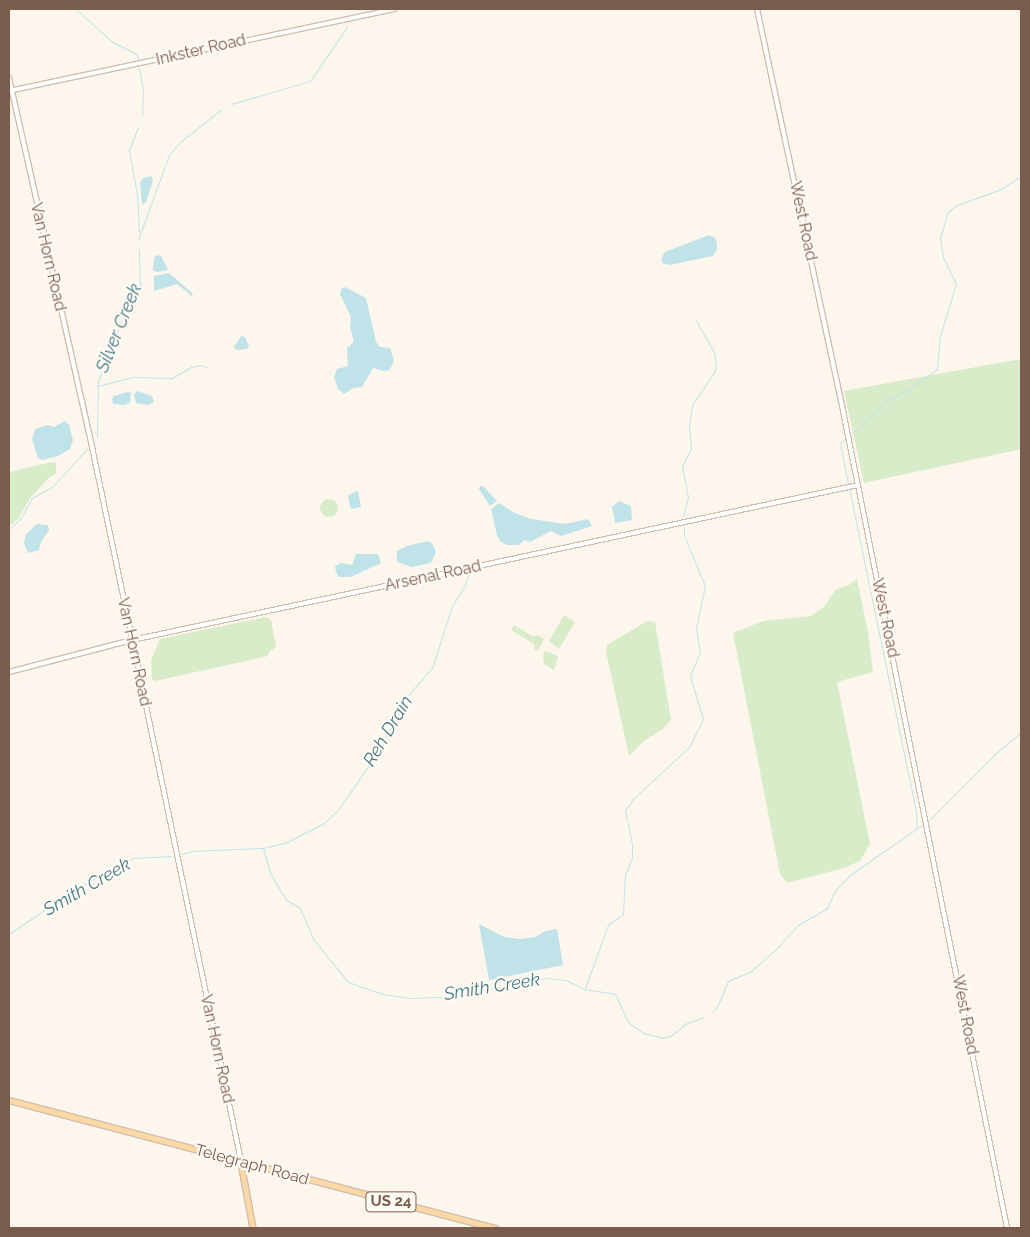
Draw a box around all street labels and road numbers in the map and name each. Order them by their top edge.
street label: Inkster Road [154,30,248,70]
street label: West Road [785,180,821,262]
street label: Van Horn Road [26,201,70,313]
street label: Arsenal Road [383,556,483,596]
street label: West Road [867,577,903,659]
street label: Van Horn Road [113,596,155,708]
street label: West Road [948,974,982,1056]
street label: Van Horn Road [196,993,238,1105]
street label: Telegraph Road [193,1141,311,1189]
road number: US 24 [365,1190,417,1214]

